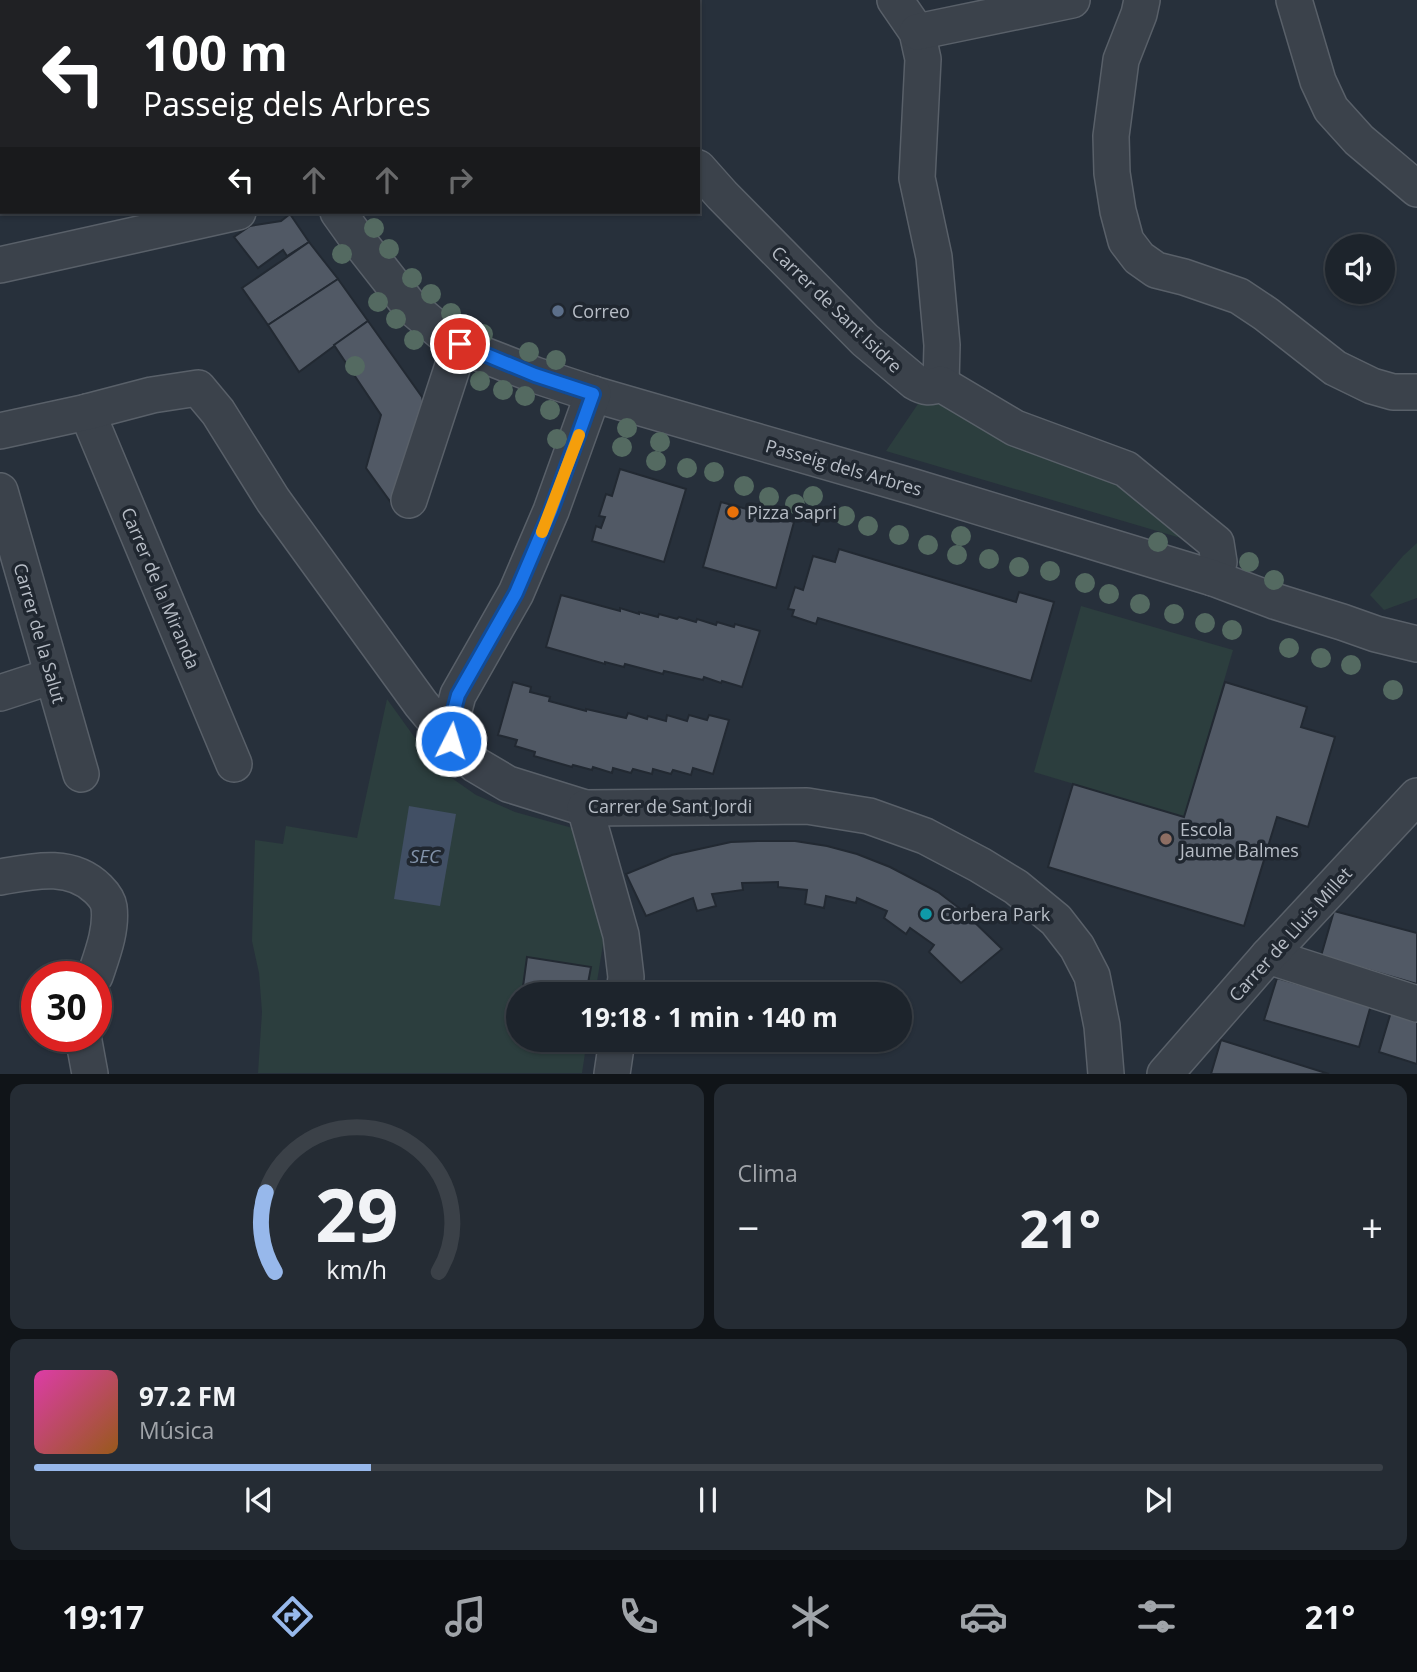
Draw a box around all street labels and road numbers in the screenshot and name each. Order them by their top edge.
street label: Carrer de Sant Isidre [767,240,907,378]
street label: Passeig dels Arbres [763,433,925,501]
street label: Carrer de la Miranda [116,504,206,672]
street label: Carrer de la Salut [8,560,72,706]
street label: Carrer de Sant Jordi [588,794,752,818]
street label: Carrer de Lluis Millet [1223,862,1357,1006]

